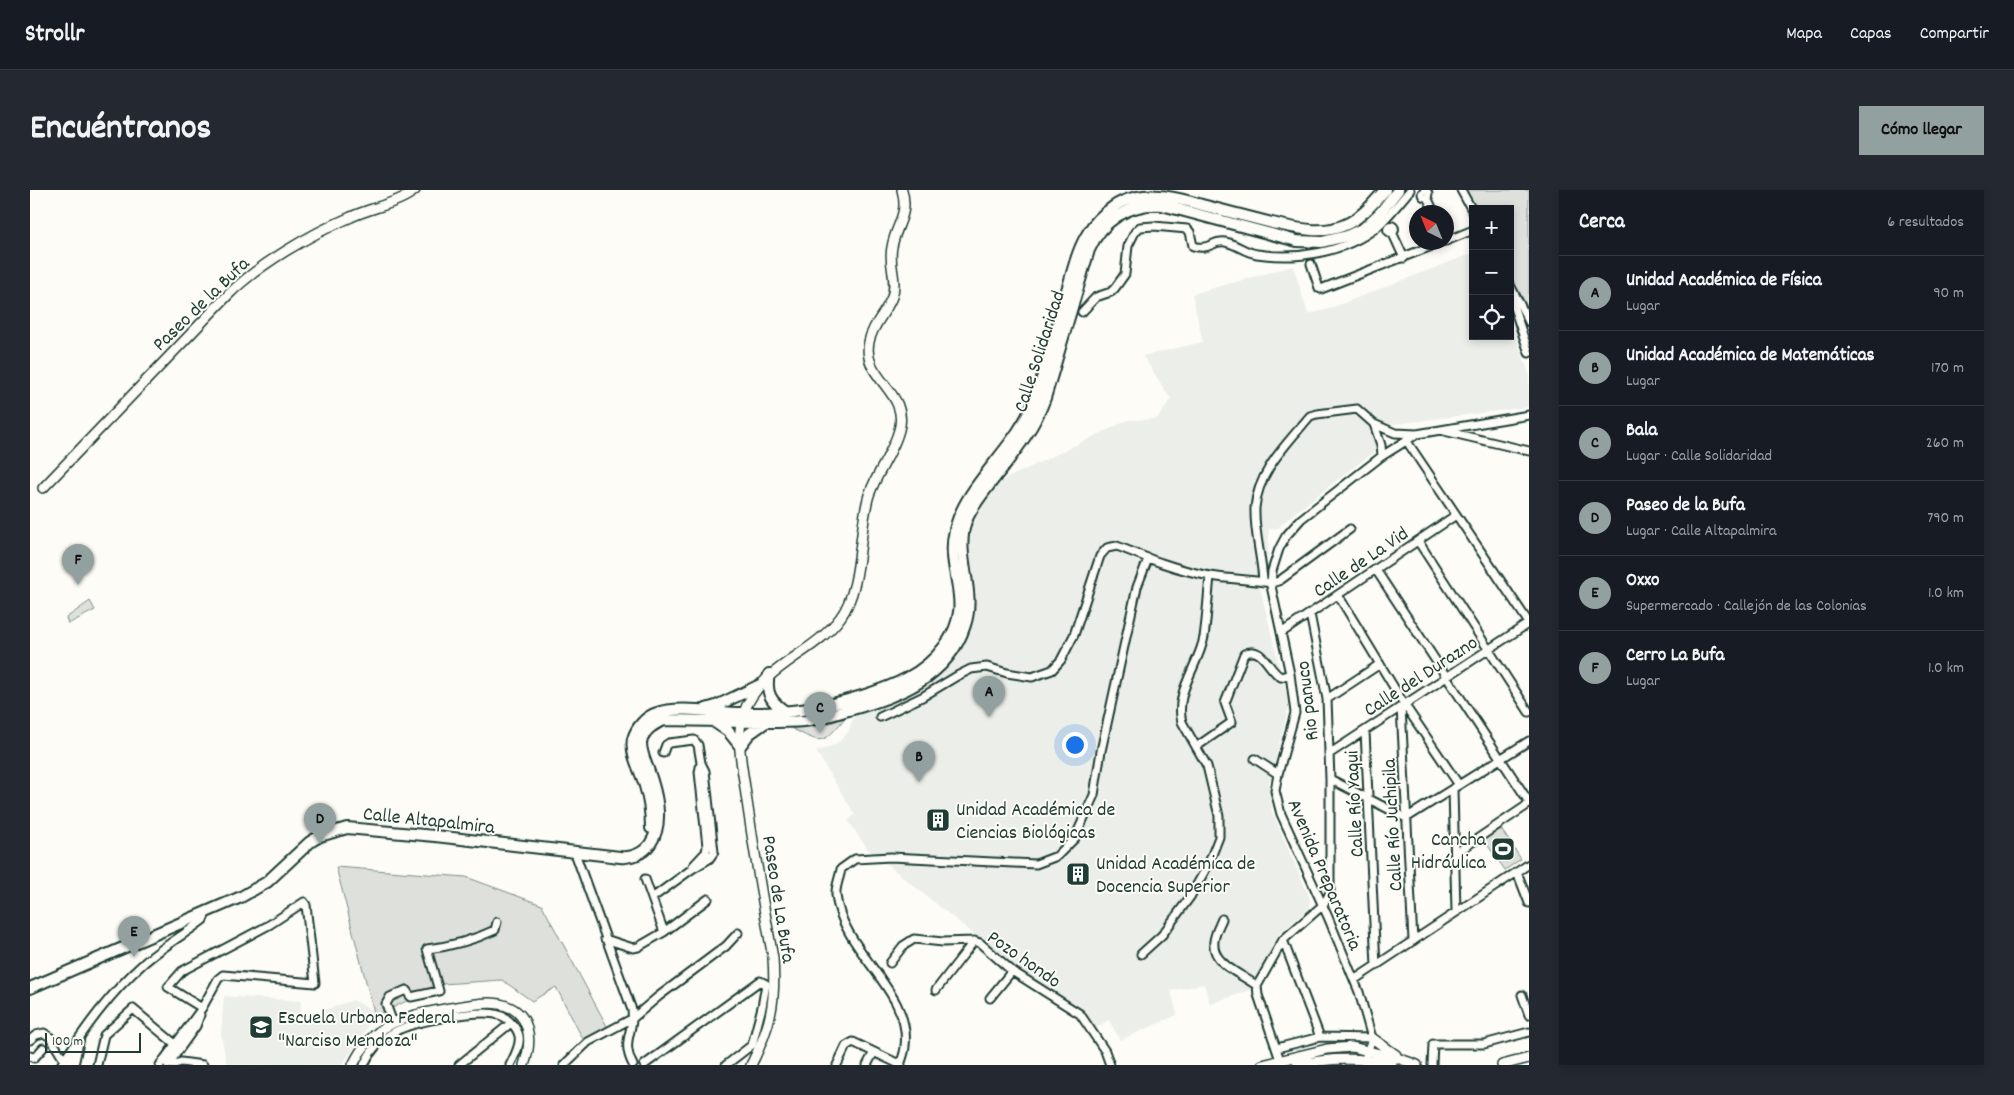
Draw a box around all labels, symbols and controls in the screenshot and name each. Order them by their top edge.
text: Strollr [25,18,84,52]
text: Mapa [1786,22,1822,47]
text: Capas [1850,22,1892,47]
text: Compartir [1920,22,1989,47]
text: Encuéntranos [30,105,211,155]
button: Cómo llegar [1859,106,1984,155]
north arrow [1409,205,1454,250]
map controls [1469,205,1514,340]
button: + [1469,205,1514,250]
text: Cerca [1579,208,1625,238]
text: 6 resultados [1887,211,1964,234]
button: − [1469,250,1514,295]
street label: Paseo de la Bufa [147,251,257,359]
text: Unidad Académica de Física [1626,268,1822,295]
text: A [1591,282,1599,305]
text: 90 m [1933,282,1964,305]
street label: Calle Solidaridad [1008,288,1074,416]
button: locate [1469,295,1514,340]
text: Lugar [1626,295,1660,318]
text: Unidad Académica de Matemáticas [1626,343,1875,370]
text: B [1591,357,1599,380]
text: 170 m [1931,357,1964,380]
text: Lugar [1626,370,1660,393]
text: Bala [1626,418,1657,445]
text: C [1591,432,1599,455]
text: 260 m [1926,432,1964,455]
text: Lugar · Calle Solidaridad [1626,445,1772,468]
text: Paseo de la Bufa [1626,493,1745,520]
text: D [1591,507,1599,530]
text: 790 m [1927,507,1964,530]
text: Lugar · Calle Altapalmira [1626,520,1777,543]
street label: Calle de La Vid [1308,521,1415,606]
pin: F [62,544,94,585]
text: Oxxo [1626,568,1659,595]
text: E [1591,582,1599,605]
text: 1.0 km [1928,582,1964,605]
text: Supermercado · Callejón de las Colonias [1626,595,1867,618]
street label: Calle del Durazno [1359,630,1484,725]
text: Cerro La Bufa [1626,643,1724,670]
text: F [1591,657,1599,680]
text: 1.0 km [1928,657,1964,680]
street label: Rio panuco [1290,659,1328,742]
text: Lugar [1626,670,1660,693]
pin: A [973,676,1005,717]
pin: C [804,692,836,733]
your location [1062,732,1088,758]
pin: B [903,741,935,782]
street label: Calle Río Yaqui [1339,749,1373,858]
street label: Calle Río Juchipila [1377,757,1411,892]
street label: Avenida Preparatoria [1279,795,1368,956]
place label: Unidad Académica de Ciencias Biológicas [956,797,1115,848]
street label: Calle Altapalmira [361,801,496,843]
pin: D [304,803,336,844]
building icon: Unidad Académica de Ciencias Biológicas [925,807,951,833]
place label: Cancha Hidráulica [1411,827,1487,878]
street label: Paseo de La Bufa [753,834,801,966]
sports icon: Cancha Hidráulica [1490,836,1516,862]
place label: Unidad Académica de Docencia Superior [1096,851,1255,902]
building icon: Unidad Académica de Docencia Superior [1065,861,1091,887]
pin: E [118,916,150,957]
street label: Pozo hondo [981,925,1066,996]
place label: Escuela Urbana Federal "Narciso Mendoza" [278,1005,456,1056]
school or university icon: Escuela Urbana Federal "Narciso Mendoza" [248,1014,274,1040]
scale bar [45,1030,141,1053]
text: 100 m [52,1032,83,1052]

